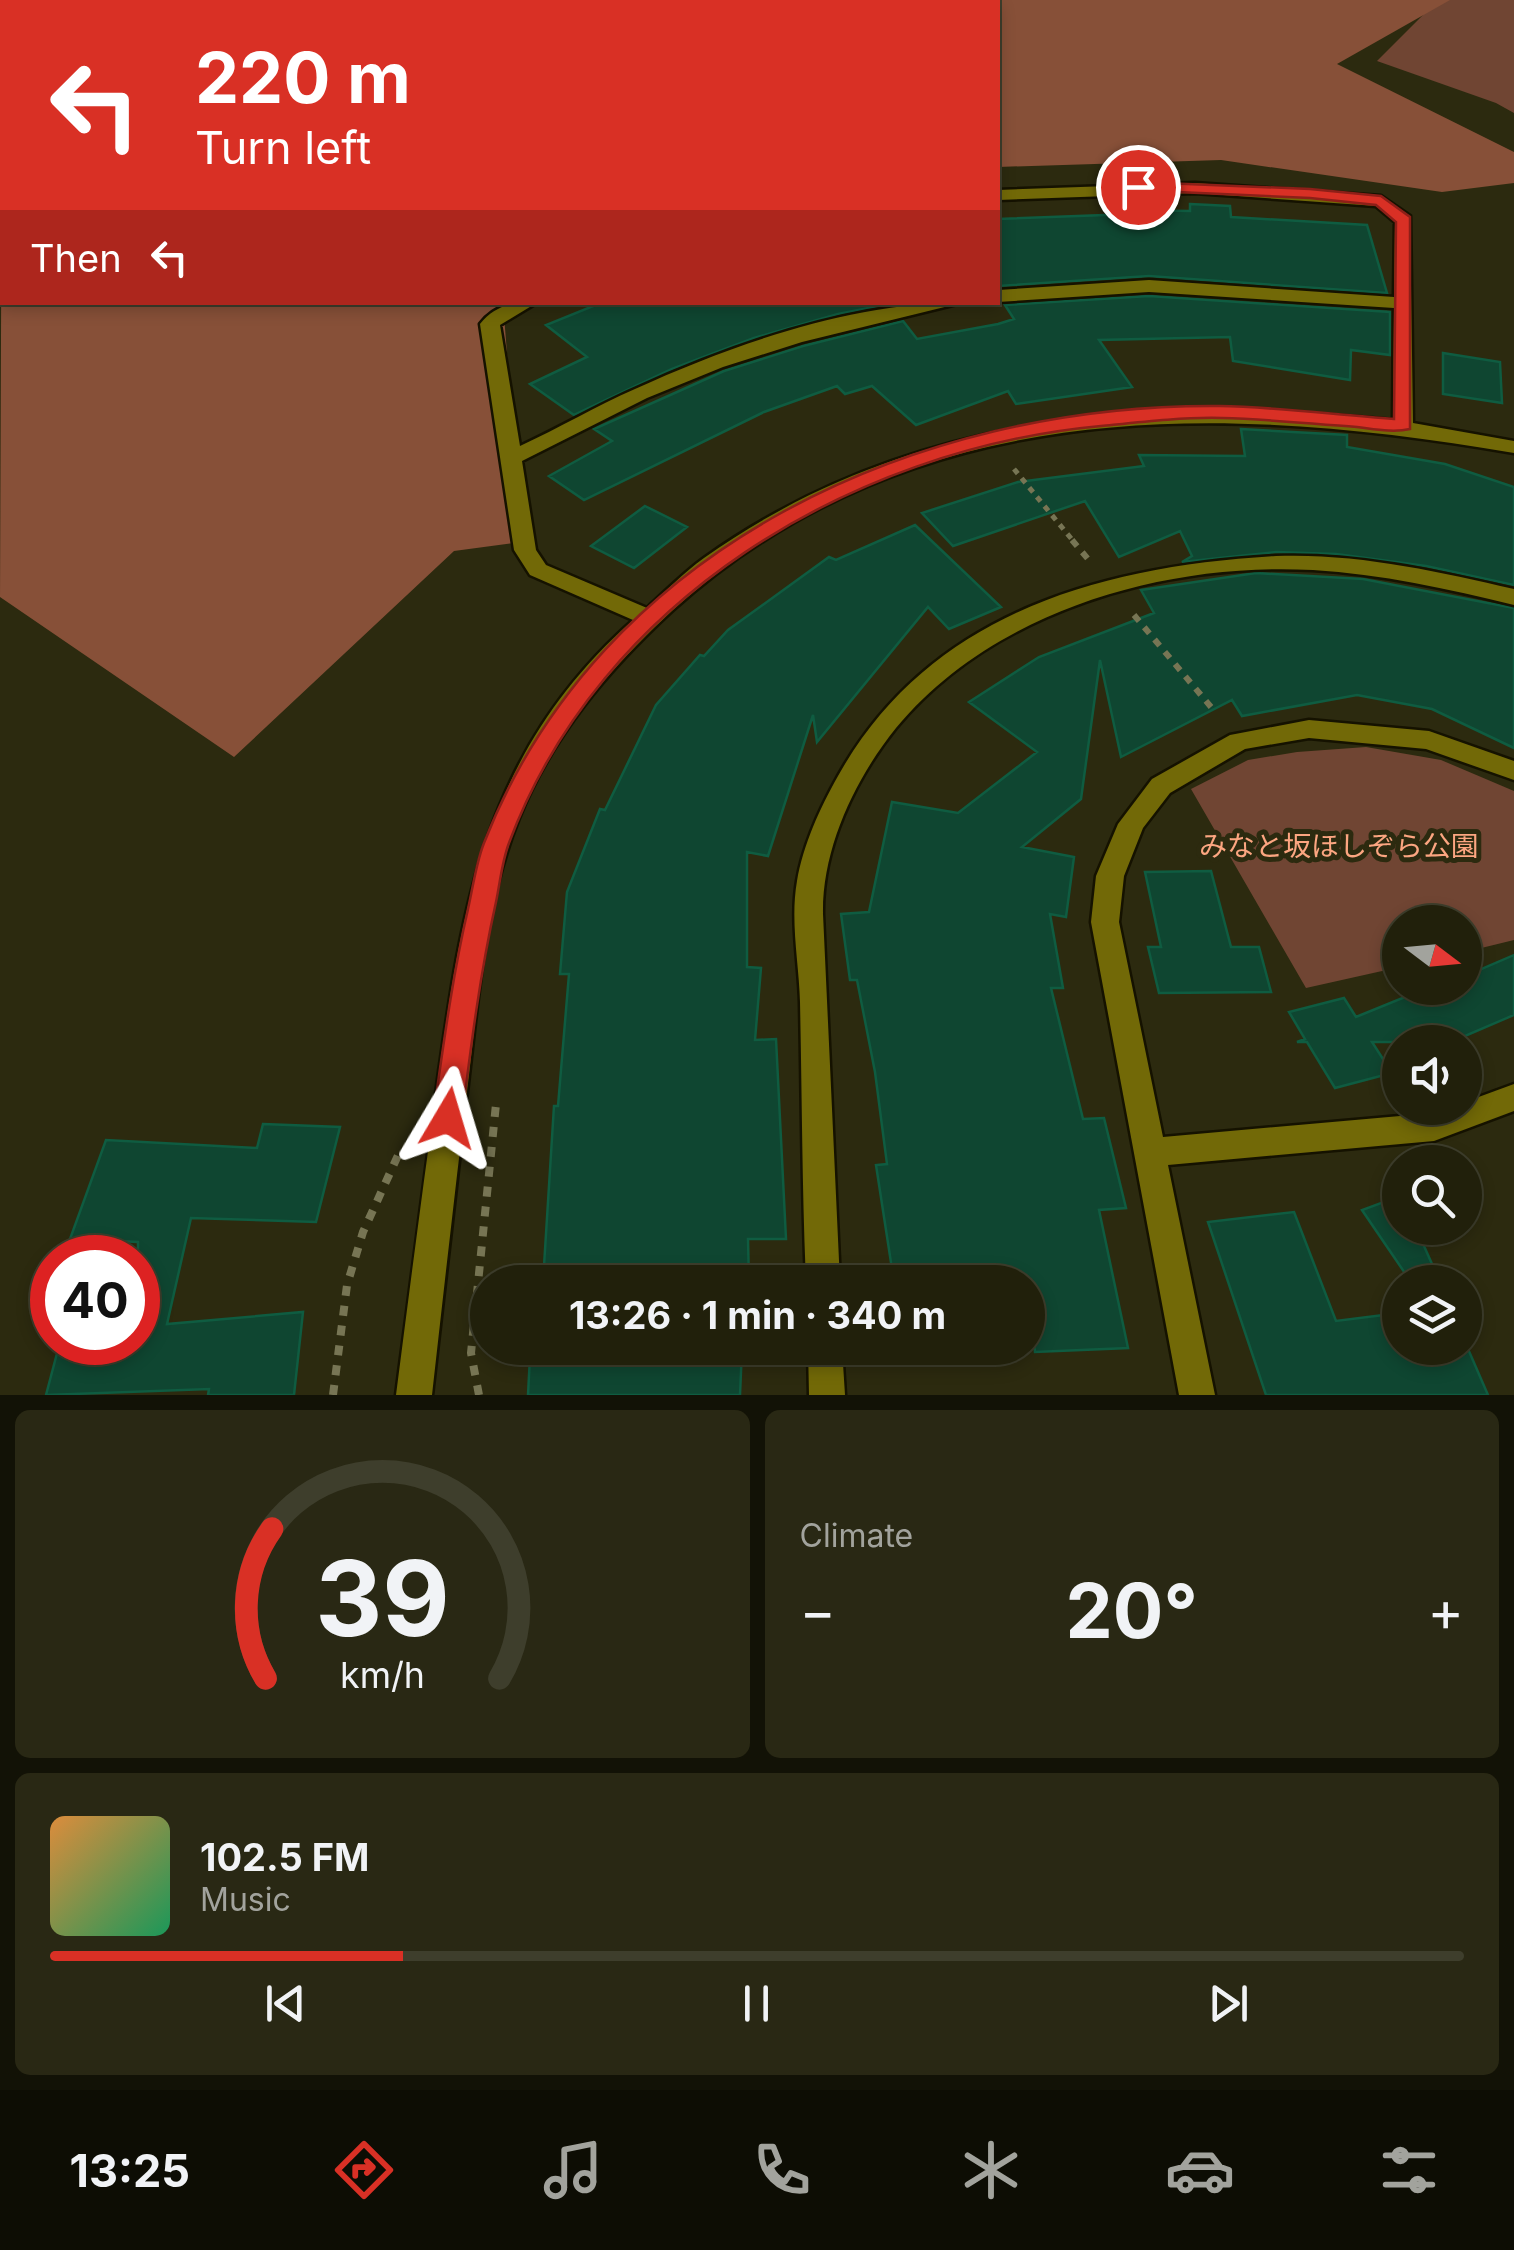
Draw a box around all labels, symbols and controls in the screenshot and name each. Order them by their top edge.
text: 220 m [195,35,411,120]
icon: left [30,40,160,170]
text: Turn left [195,120,371,175]
pin [1096,145,1181,230]
icon: arrive [1111,160,1166,215]
icon: left [142,230,197,285]
text: Then [30,235,122,281]
park label: みなと坂ほしぞら公園 [1199,829,1479,863]
north arrow [1382,905,1482,1005]
map controls [1382,905,1482,1365]
button: sound [1382,1025,1482,1125]
position arrow [396,1066,500,1170]
button: search [1382,1145,1482,1245]
speed limit sign: 40 [30,1235,160,1365]
button: layers [1382,1265,1482,1365]
text: 13:26 · 1 min · 340 m [569,1292,946,1338]
text: Climate [800,1516,913,1555]
text: 39 [315,1535,450,1661]
text: 20° [1066,1565,1198,1656]
text: − [800,1578,836,1644]
text: + [1428,1578,1464,1644]
text: km/h [340,1653,425,1697]
text: 102.5 FM [200,1834,369,1880]
text: Music [200,1880,291,1919]
icon: previous [258,1976,313,2031]
icon: pause [729,1976,784,2031]
icon: next [1201,1976,1256,2031]
icon: directions [329,2135,399,2205]
icon: music [538,2135,608,2205]
icon: phone [747,2135,817,2205]
icon: climate [956,2135,1026,2205]
icon: car [1165,2135,1235,2205]
icon: filters [1374,2135,1444,2205]
text: 13:25 [70,2143,190,2198]

